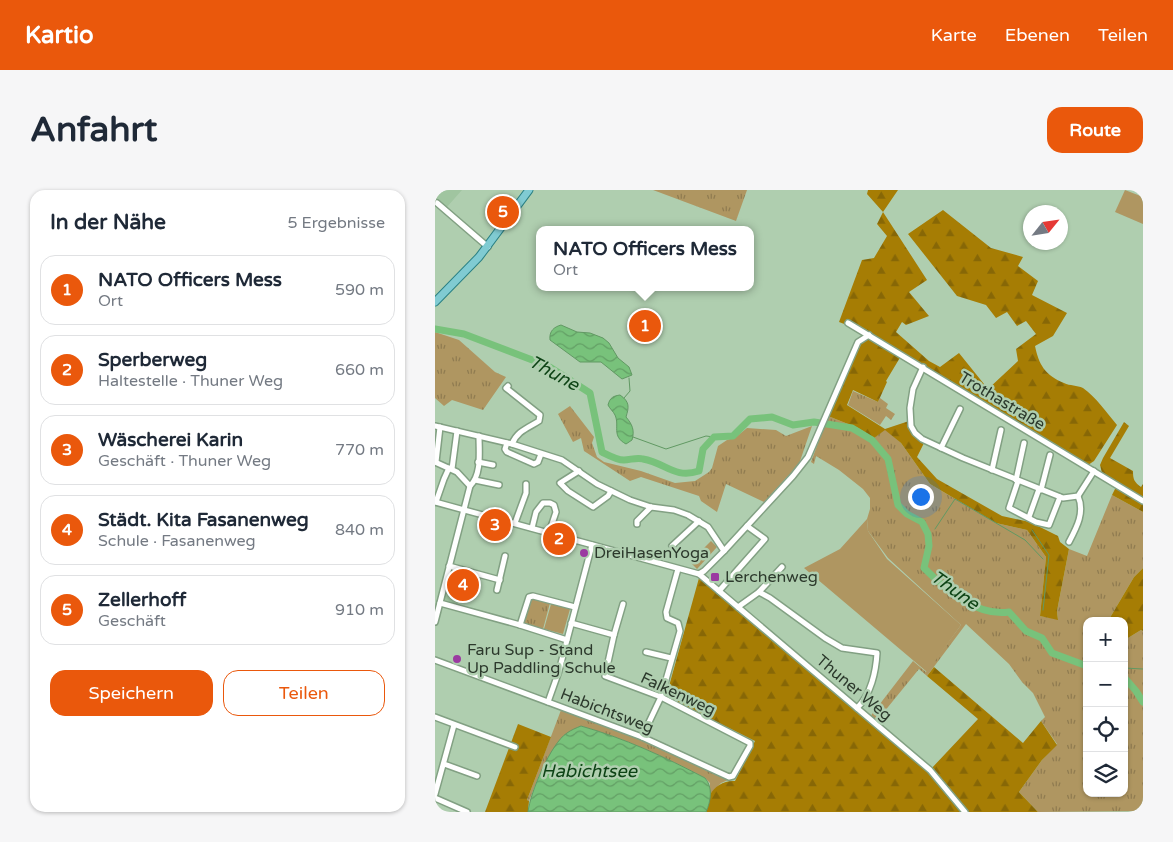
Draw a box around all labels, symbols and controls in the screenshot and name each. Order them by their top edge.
text: Kartio [25,21,94,50]
text: Karte [931,24,977,46]
text: Ebenen [1005,24,1070,46]
text: Teilen [1098,24,1148,46]
button: Route [1047,107,1143,153]
text: Anfahrt [30,109,157,151]
pin: 5 [487,193,519,231]
north arrow [1023,205,1068,250]
text: In der Nähe [50,210,166,235]
text: 5 Ergebnisse [287,213,385,233]
popup [536,226,754,291]
text: NATO Officers Mess [553,238,737,260]
text: Ort [553,260,578,280]
text: NATO Officers Mess [98,269,282,291]
text: 1 [62,280,72,300]
text: 590 m [335,280,384,300]
text: Ort [98,291,123,311]
pin: 1 [629,307,661,345]
text: Sperberweg [98,349,207,371]
water label: Thune [525,350,584,396]
text: 2 [62,360,72,380]
text: 660 m [335,360,384,380]
street label: Trothastraße [955,367,1049,435]
text: Haltestelle · Thuner Weg [98,371,283,391]
text: Wäscherei Karin [98,429,243,451]
text: 3 [62,440,72,460]
text: 770 m [335,440,384,460]
text: Geschäft · Thuner Weg [98,451,271,471]
your location [908,484,934,510]
pin: 3 [479,506,511,544]
text: Städt. Kita Fasanenweg [98,509,309,531]
text: 4 [62,520,72,540]
text: 840 m [335,520,384,540]
pin: 2 [543,520,575,558]
text: Schule · Fasanenweg [98,531,256,551]
place label: DreiHasenYoga [594,543,709,563]
marker: DreiHasenYoga [578,547,590,559]
pin: 4 [447,566,479,604]
water label: Thune [927,566,984,615]
place label: Lerchenweg [725,567,818,587]
marker: Lerchenweg [709,571,721,583]
text: Zellerhoff [98,589,186,611]
text: 5 [62,600,72,620]
text: 910 m [335,600,384,620]
text: Geschäft [98,611,166,631]
map controls [1083,617,1128,797]
button: + [1083,617,1128,662]
place label: Faru Sup - Stand Up Paddling Schule [467,640,615,678]
street label: Thuner Weg [812,651,896,725]
marker: Faru Sup - Stand Up Paddling Schule [451,653,463,665]
button: − [1083,662,1128,707]
street label: Falkenweg [637,668,719,720]
button: Speichern [50,670,213,716]
button: Teilen [223,670,385,716]
street label: Habichtsweg [557,684,657,738]
button: locate [1083,707,1128,752]
button: layers [1083,752,1128,797]
water label: Habichtsee [541,760,638,782]

